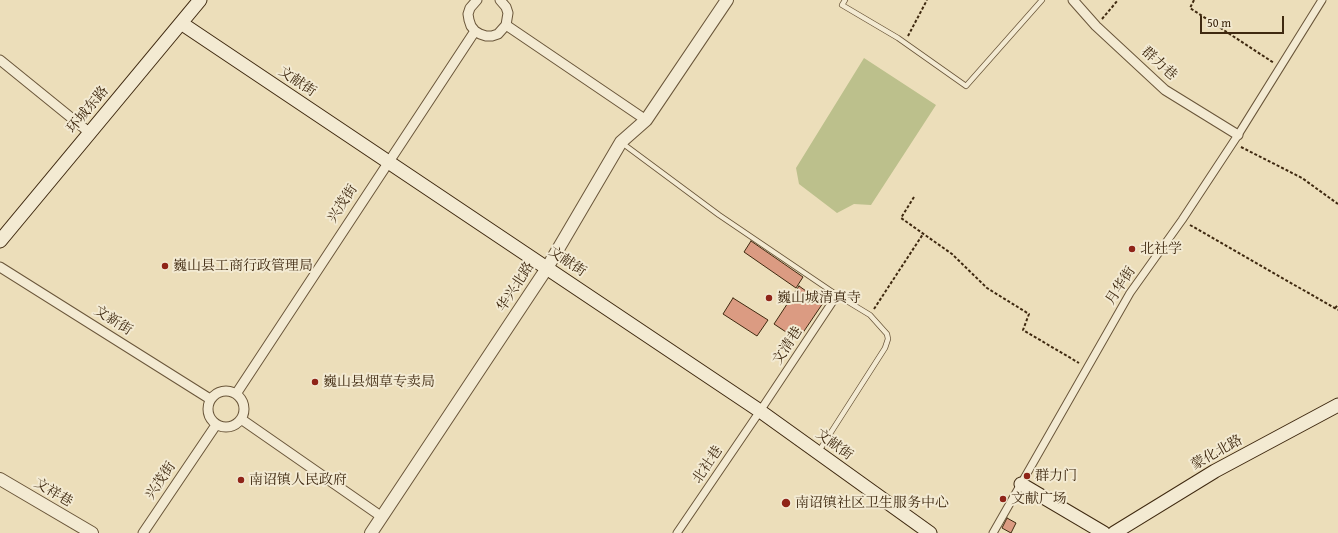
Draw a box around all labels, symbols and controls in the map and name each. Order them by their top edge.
scale bar [1202,8,1286,34]
text: 50 m [1207,14,1231,31]
street label: 群力巷 [1138,44,1180,84]
street label: 文献街 [275,63,319,101]
street label: 环城东路 [64,83,112,137]
street label: 兴茂街 [325,182,361,226]
place label: 北社学 [1140,241,1182,257]
street label: 文献街 [545,243,589,281]
marker: 北社学 [1127,244,1137,254]
place label: 巍山县工商行政管理局 [173,258,313,274]
street label: 华兴北路 [494,259,538,315]
marker: 巍山县工商行政管理局 [160,261,170,271]
street label: 月华街 [1103,264,1139,308]
place label: 巍山城清真寺 [777,290,861,306]
marker: 巍山城清真寺 [764,293,774,303]
street label: 文新街 [91,303,135,339]
street label: 文清巷 [770,324,806,368]
place label: 巍山县烟草专卖局 [323,374,435,390]
marker: 巍山县烟草专卖局 [310,377,320,387]
street label: 文献街 [812,426,856,464]
street label: 蒙化北路 [1188,432,1246,474]
street label: 北社巷 [689,443,727,487]
street label: 兴茂街 [142,459,180,503]
place label: 群力门 [1035,468,1077,484]
marker: 群力门 [1022,471,1032,481]
place label: 南诏镇人民政府 [249,472,347,488]
street label: 文祥巷 [31,475,75,511]
marker: 南诏镇人民政府 [236,475,246,485]
place label: 文献广场 [1011,491,1067,507]
marker: 文献广场 [998,494,1008,504]
place label: 南诏镇社区卫生服务中心 [795,495,949,511]
marker: 南诏镇社区卫生服务中心 [780,497,792,509]

